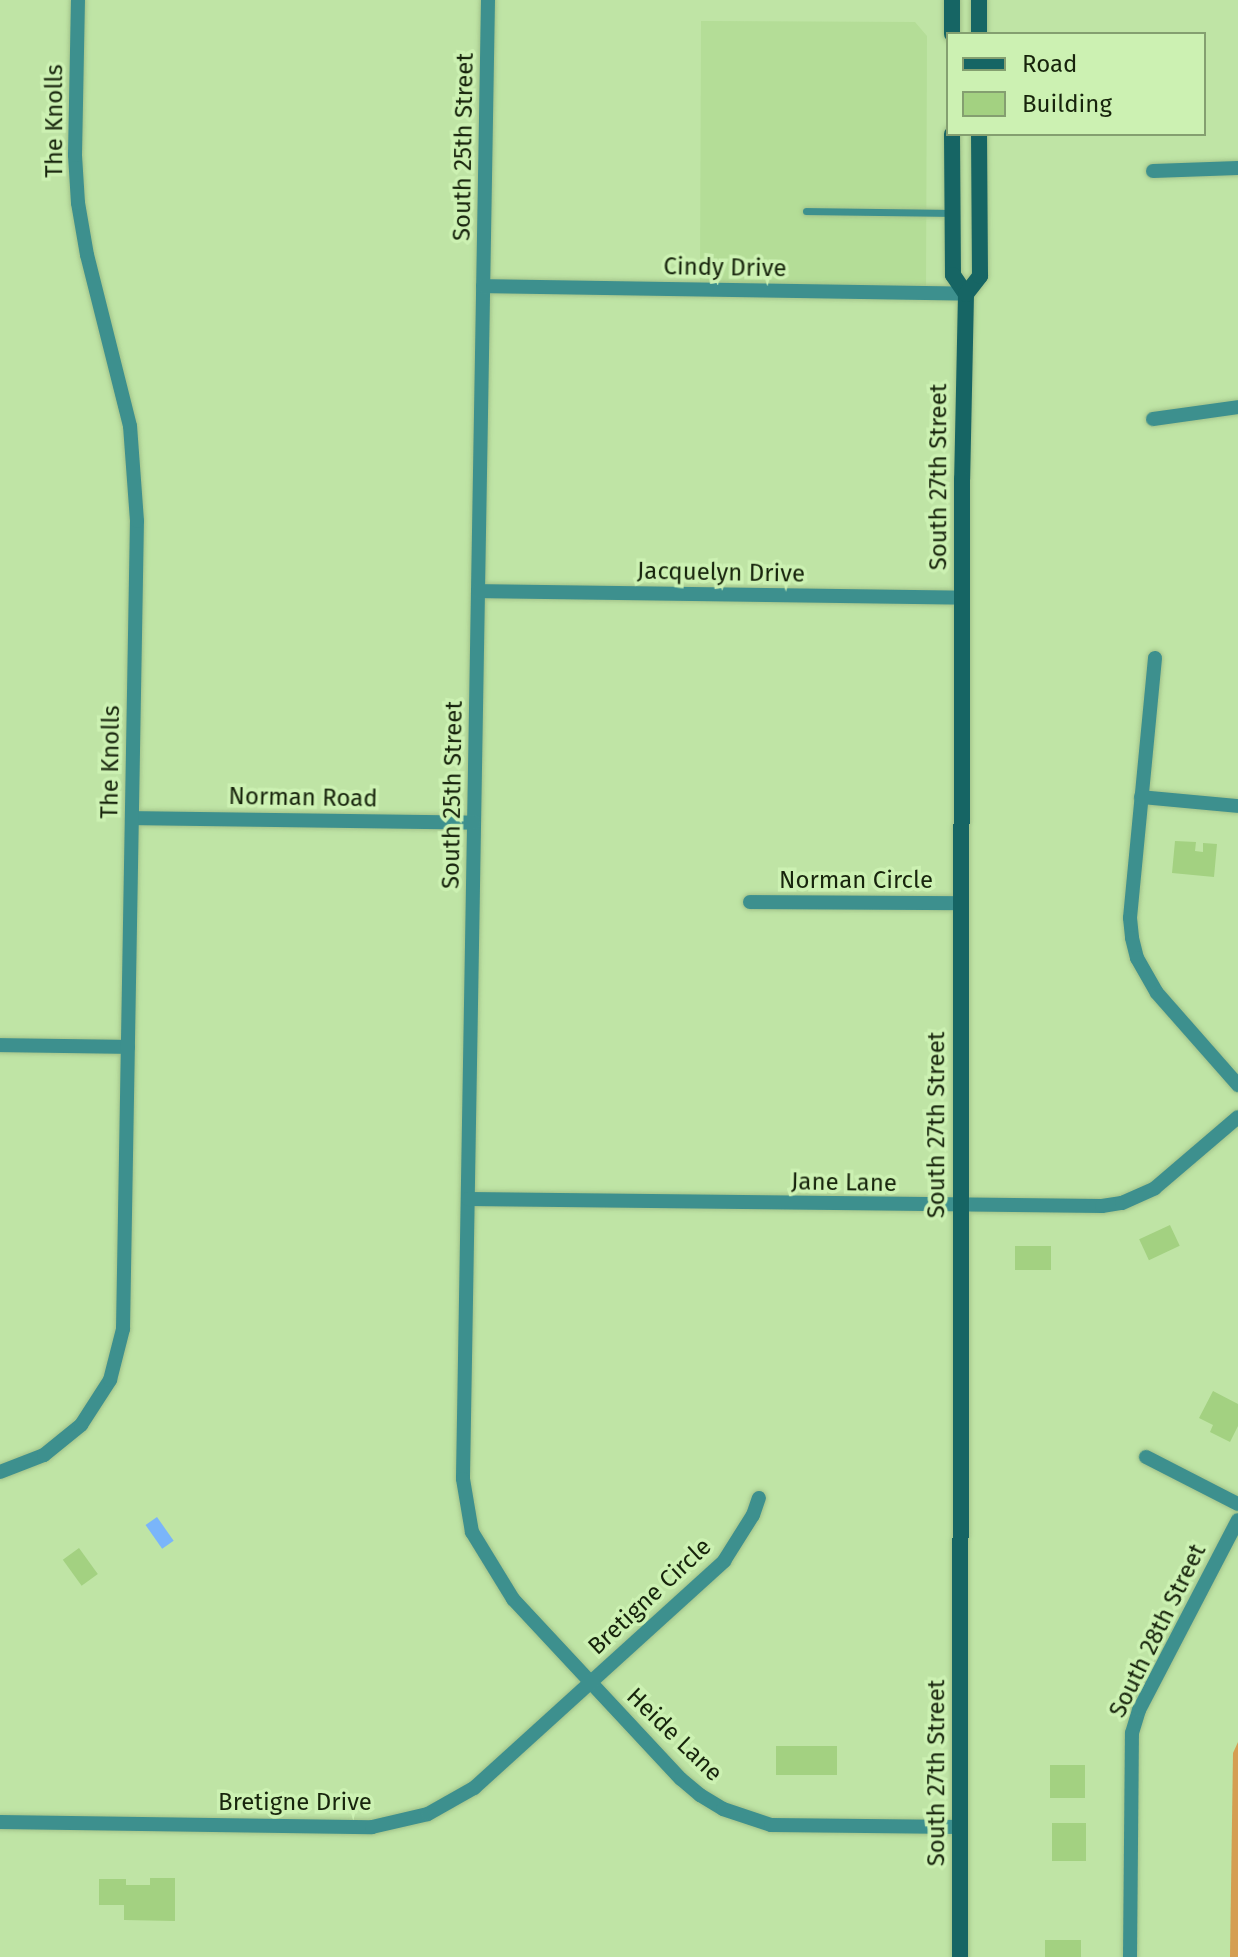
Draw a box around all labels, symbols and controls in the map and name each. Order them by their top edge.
legend [946,32,1206,136]
text: Road [1022,50,1077,78]
street label: South 25th Street [448,53,480,241]
street label: The Knolls [41,64,69,178]
text: Building [1022,90,1112,118]
street label: Cindy Drive [663,253,787,283]
street label: South 27th Street [925,384,953,570]
street label: Jacquelyn Drive [637,557,805,589]
street label: South 25th Street [437,701,469,889]
street label: The Knolls [96,705,126,819]
street label: Norman Road [228,782,378,814]
street label: Norman Circle [779,867,933,895]
street label: South 27th Street [923,1032,951,1218]
street label: Jane Lane [791,1168,897,1198]
street label: Bretigne Circle [582,1533,718,1661]
street label: South 28th Street [1104,1540,1212,1722]
street label: South 27th Street [923,1680,951,1866]
street label: Heide Lane [620,1682,728,1788]
street label: Bretigne Drive [218,1789,372,1817]

